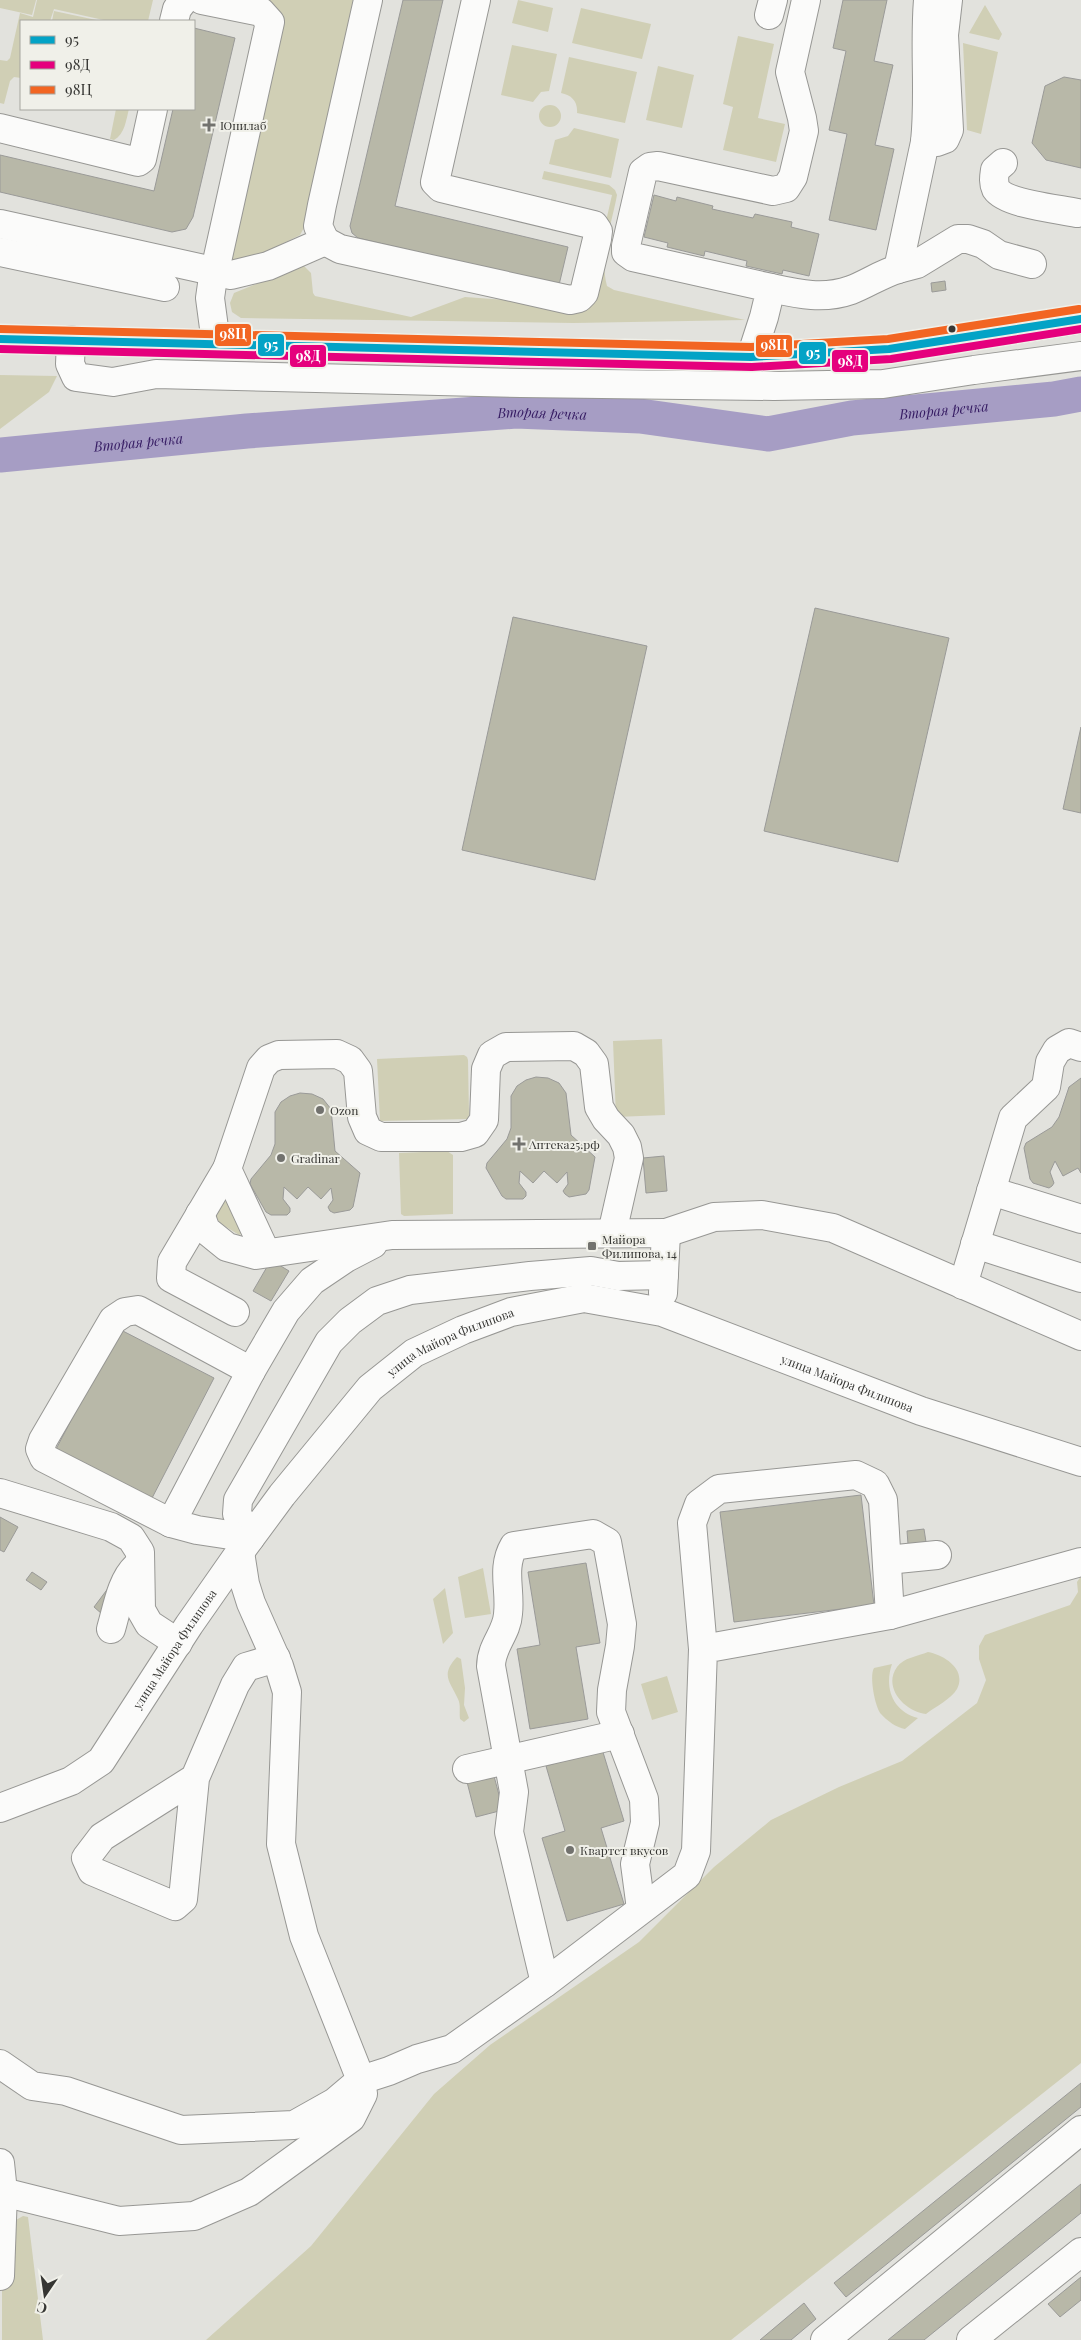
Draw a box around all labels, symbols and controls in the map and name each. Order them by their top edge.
legend [20,20,195,110]
text: 95 [65,29,79,49]
text: 98Д [65,54,90,74]
text: 98Ц [65,79,92,99]
place label: Юнилаб [220,117,267,133]
marker: Юнилаб [202,118,216,132]
line badge: 98Ц [214,323,252,347]
text: 98Ц [220,324,247,343]
unlabelled marker [947,324,957,334]
line badge: 95 [257,333,285,357]
line badge: 98Ц [755,334,793,358]
text: 95 [264,335,278,354]
text: 98Ц [761,335,788,354]
line badge: 95 [798,341,827,365]
text: 95 [806,343,820,362]
line badge: 98Д [289,344,327,368]
text: 98Д [296,346,320,365]
line badge: 98Д [831,349,869,373]
text: 98Д [838,351,862,370]
water label: Вторая речка [897,396,989,423]
water label: Вторая речка [496,401,587,423]
water label: Вторая речка [92,428,184,455]
place label: Ozon [330,1102,358,1118]
marker: Ozon [314,1104,326,1116]
place label: Аптека25.рф [528,1136,600,1152]
marker: Аптека25.рф [513,1138,525,1150]
place label: Gradinar [291,1150,340,1166]
marker: Gradinar [275,1152,287,1164]
place label: Майора Филипова, 14 [602,1231,677,1261]
marker: Майора Филипова, 14 [586,1240,598,1252]
street label: улица Майора Филипова [383,1304,516,1380]
street label: улица Майора Филипова [778,1350,916,1415]
street label: улица Майора Филипова [128,1586,220,1713]
place label: Квартет вкусов [580,1842,669,1858]
marker: Квартет вкусов [564,1844,576,1856]
north arrow [20,2270,70,2320]
text: С [35,2298,49,2319]

